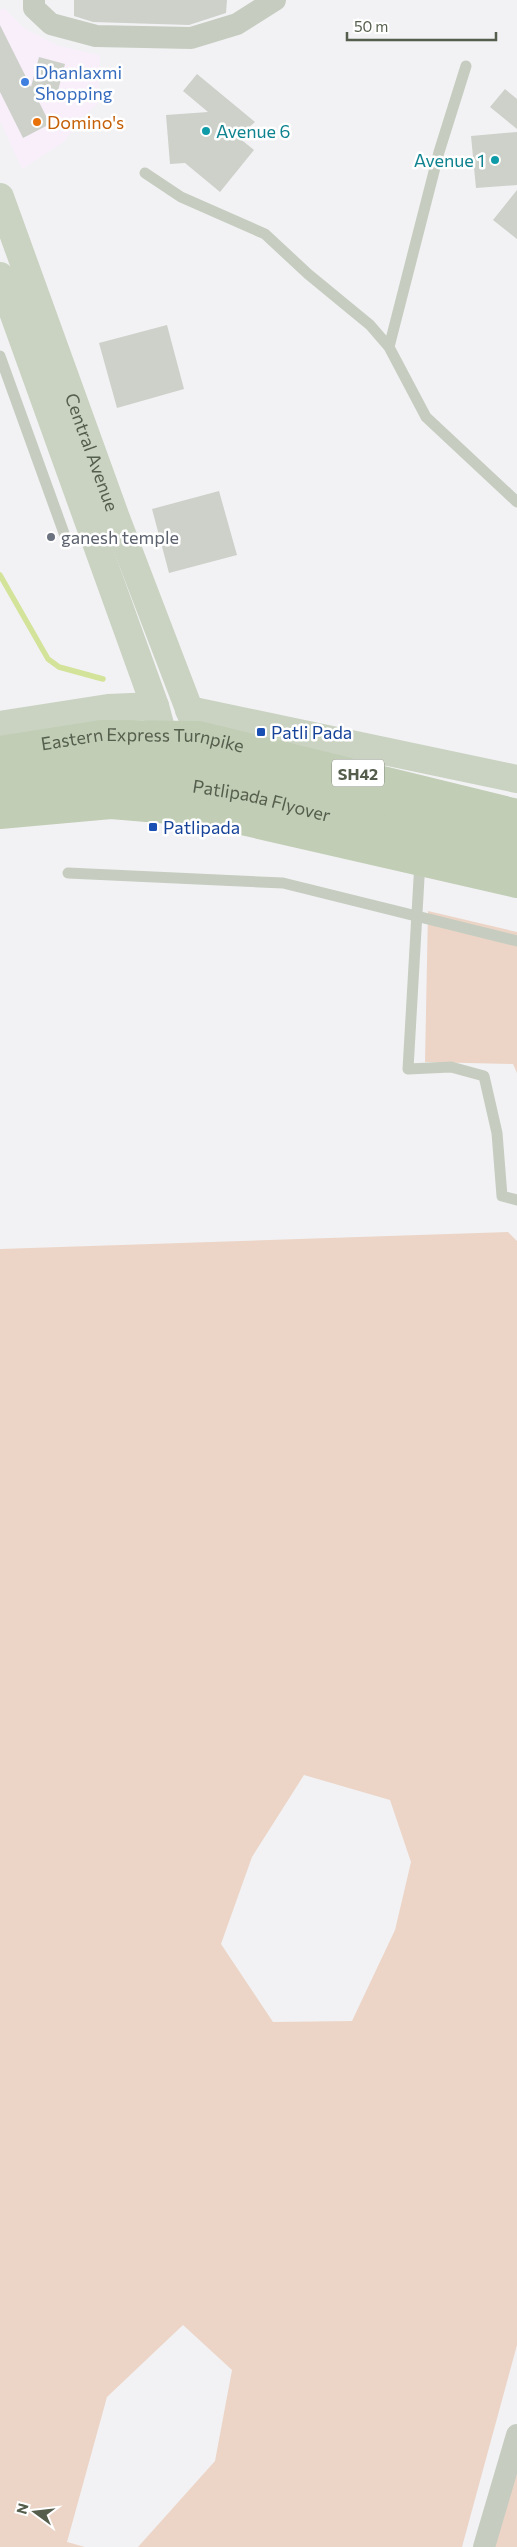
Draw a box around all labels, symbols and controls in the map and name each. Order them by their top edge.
scale bar [347,10,496,42]
text: 50 m [354,17,388,35]
place label: Dhanlaxmi Shopping [35,61,122,104]
marker: Dhanlaxmi Shopping [19,76,31,88]
place label: Domino's [47,111,124,133]
marker: Domino's [31,116,43,128]
place label: Avenue 6 [216,120,290,142]
marker: Avenue 6 [200,125,212,137]
place label: Avenue 1 [414,149,485,171]
marker: Avenue 1 [489,154,501,166]
street label: Central Avenue [61,390,124,514]
place label: ganesh temple [61,526,179,548]
marker: ganesh temple [45,531,57,543]
place label: Patli Pada [271,721,352,743]
street label: Eastern Express Turnpike [39,723,246,757]
marker: Patli Pada [255,726,267,738]
road number: SH42 [332,760,384,786]
street label: Patlipada Flyover [190,776,332,826]
place label: Patlipada [163,816,240,838]
marker: Patlipada [147,821,159,833]
north arrow [10,2487,60,2537]
text: N [12,2501,32,2516]

